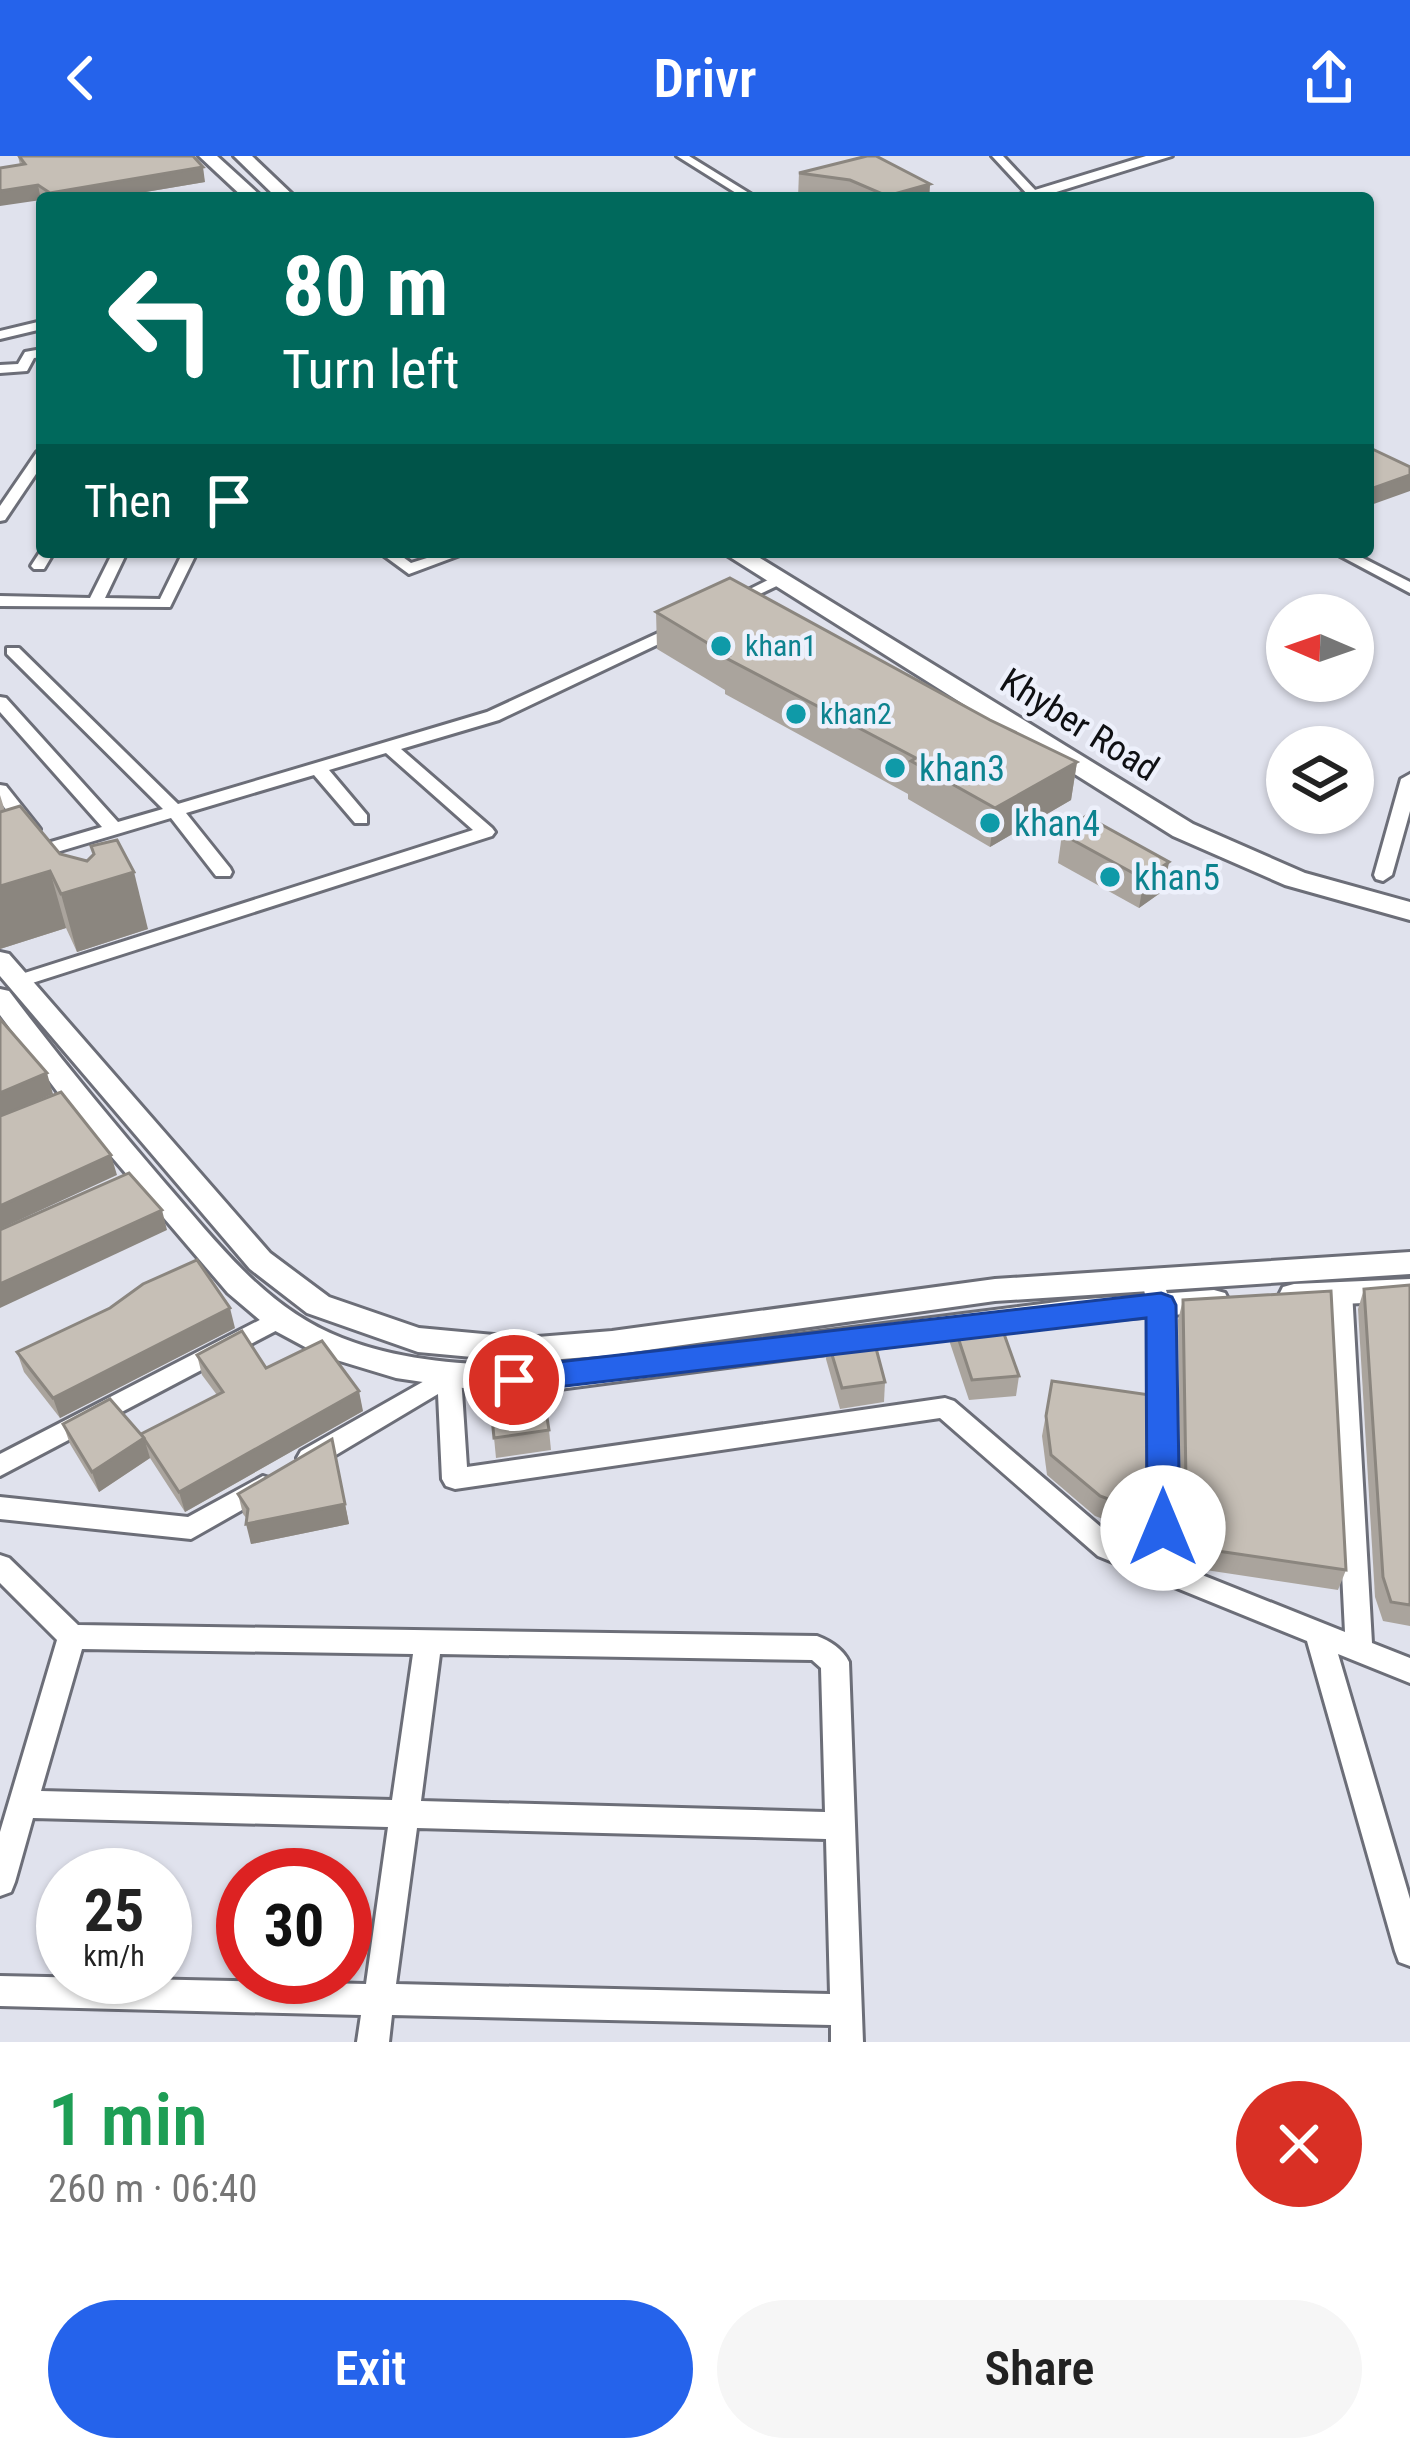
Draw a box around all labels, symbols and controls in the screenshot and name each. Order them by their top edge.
icon: back [48,45,114,111]
icon: share [1296,45,1362,111]
text: Drivr [654,47,756,110]
text: 80 m [282,237,449,336]
icon: left [84,240,240,396]
text: Turn left [282,338,459,401]
icon: arrive [196,468,262,534]
text: Then [84,475,172,528]
north arrow [1266,594,1374,702]
map controls [1266,594,1374,834]
place label: khan1 [745,628,817,663]
marker: khan1 [708,633,734,659]
street label: Khyber Road [993,660,1166,790]
place label: khan2 [820,696,892,731]
marker: khan2 [783,701,809,727]
button: layers [1266,726,1374,834]
place label: khan3 [919,748,1005,790]
marker: khan3 [882,755,908,781]
place label: khan4 [1014,803,1100,845]
marker: khan4 [977,810,1003,836]
place label: khan5 [1134,857,1220,899]
marker: khan5 [1097,864,1123,890]
pin [463,1329,565,1431]
icon: arrive [481,1347,547,1413]
position arrow [1100,1465,1226,1591]
speed limit sign: 30 [216,1848,372,2004]
text: 25 [84,1875,144,1946]
text: km/h [83,1938,145,1973]
text: 1 min [48,2078,207,2163]
button: close [1236,2081,1362,2207]
text: 260 m · 06:40 [48,2166,258,2212]
button: Exit [48,2300,693,2438]
button: Share [717,2300,1362,2438]

